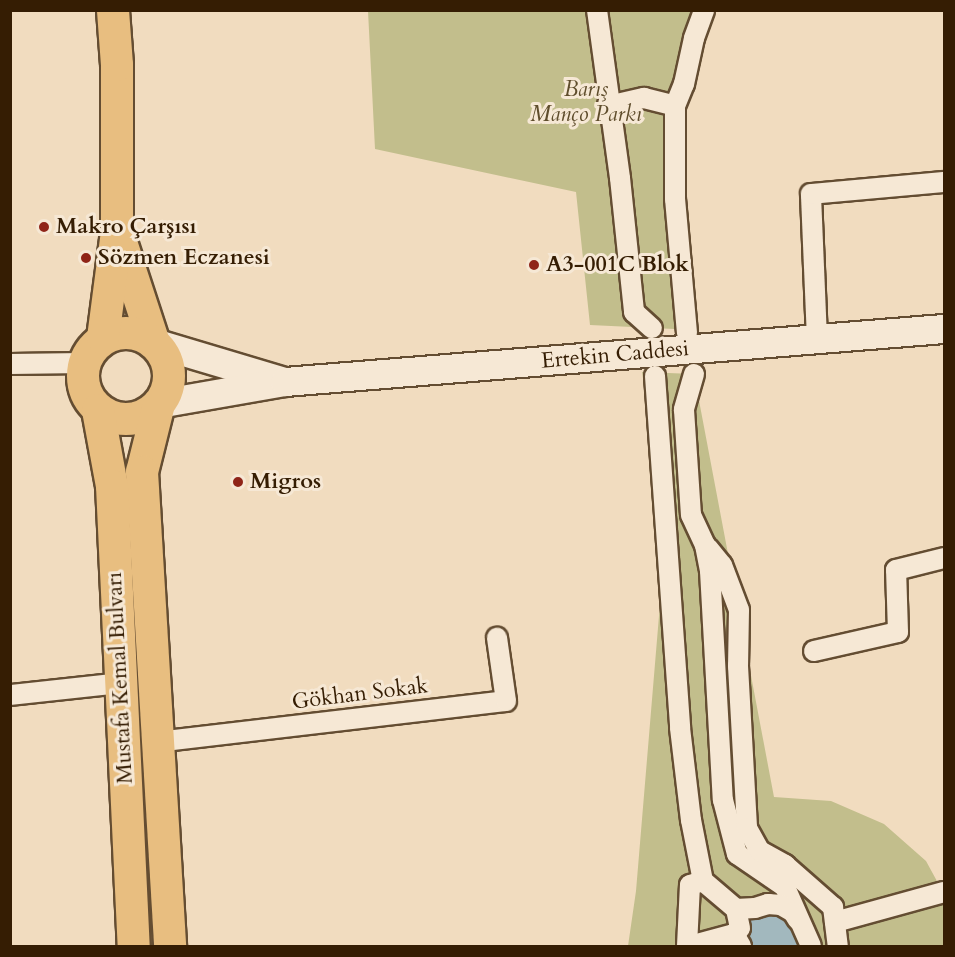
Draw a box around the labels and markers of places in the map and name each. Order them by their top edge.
place label: Makro Çarşısı [56,214,197,240]
marker: Makro Çarşısı [37,220,51,234]
place label: Sözmen Eczanesi [98,245,270,271]
marker: Sözmen Eczanesi [79,251,93,265]
place label: A3-001C Blok [546,252,689,278]
marker: A3-001C Blok [527,258,541,272]
place label: Migros [250,469,321,495]
marker: Migros [231,475,245,489]

